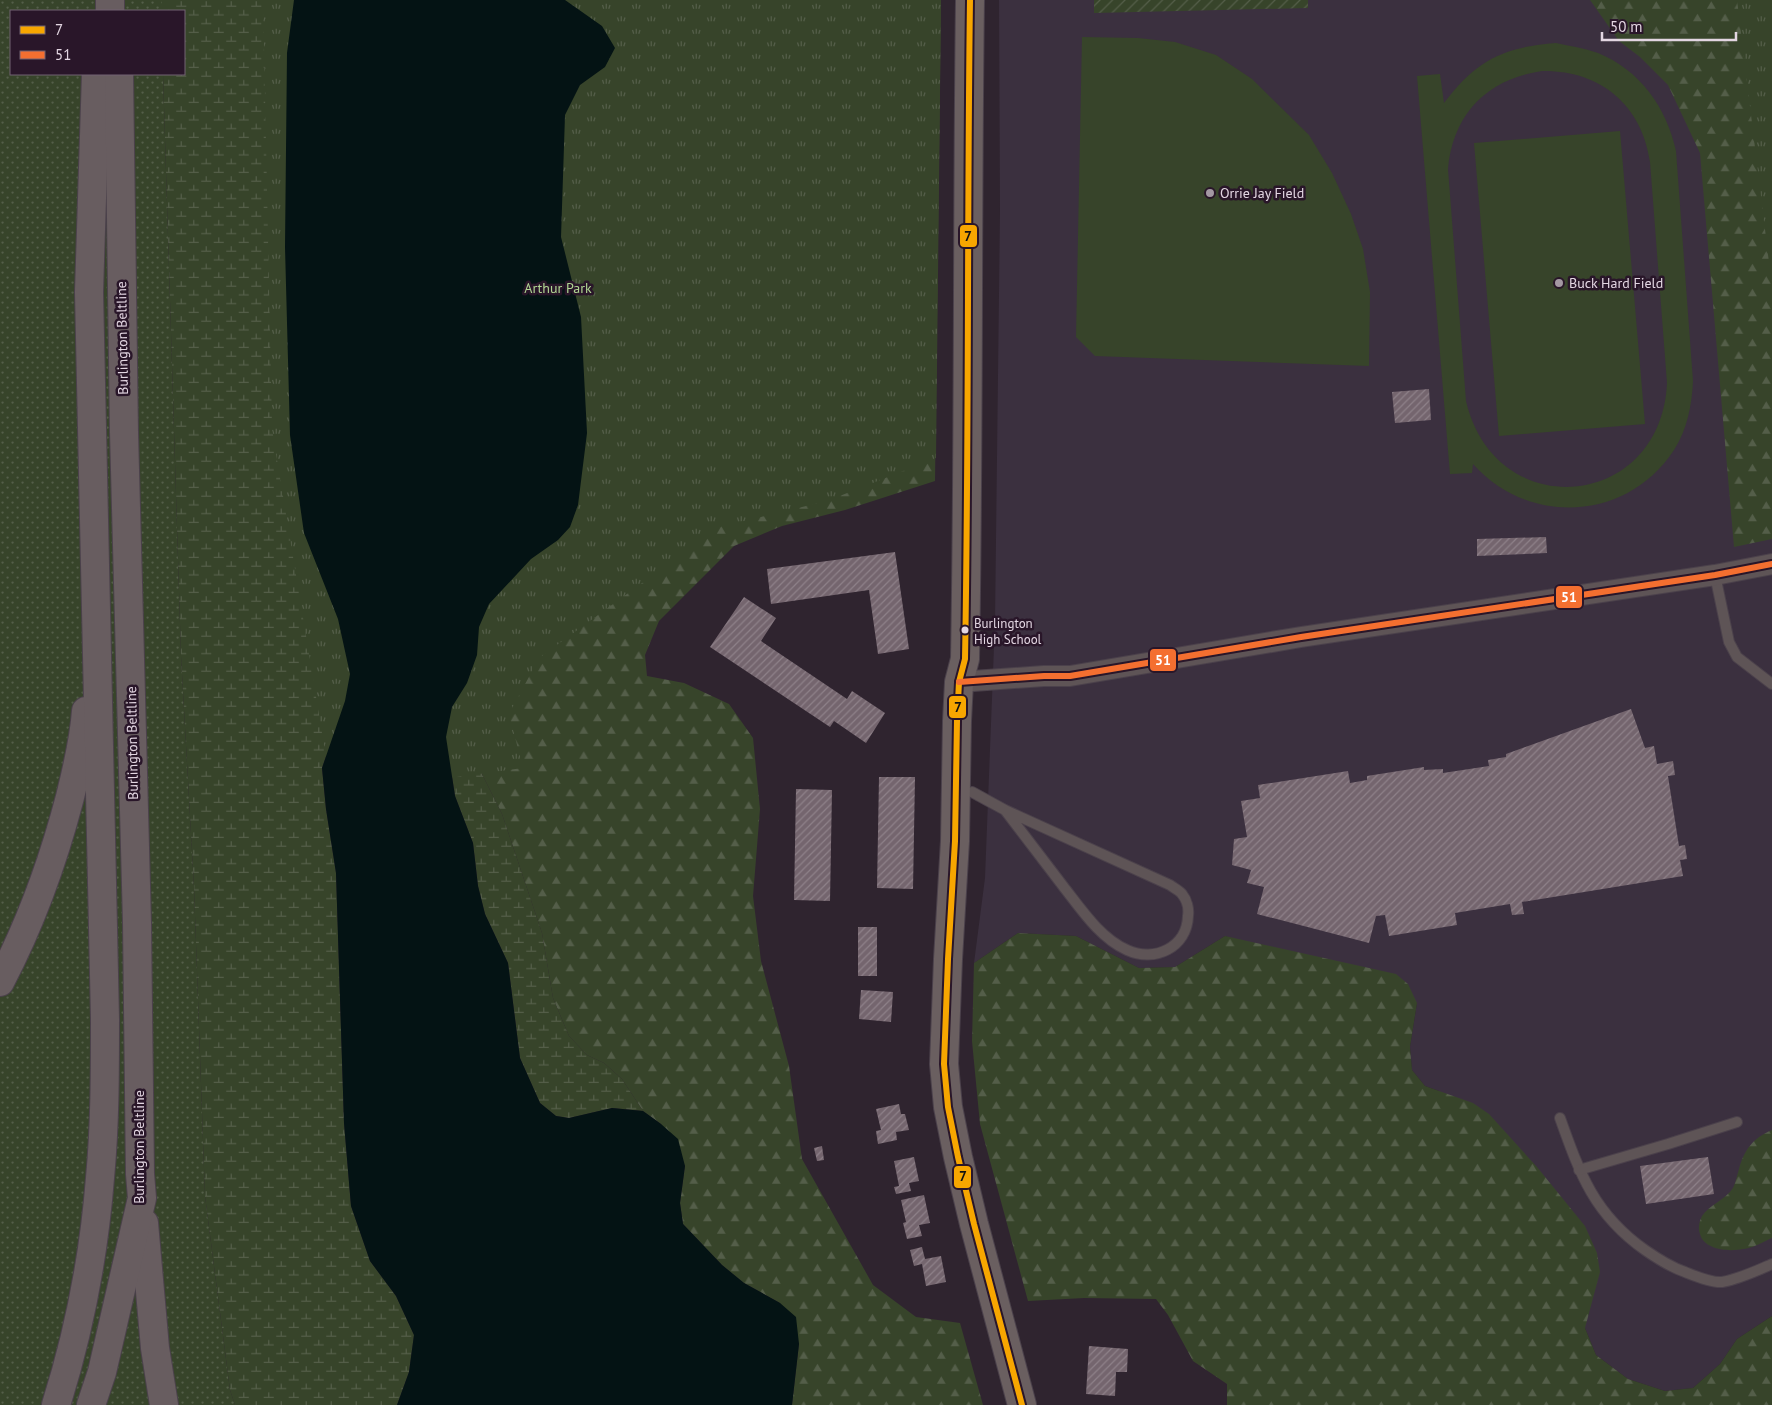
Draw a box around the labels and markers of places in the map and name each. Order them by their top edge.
place label: Orrie Jay Field [1220,184,1304,202]
marker: Orrie Jay Field [1204,187,1216,199]
place label: Buck Hard Field [1569,274,1663,292]
marker: Buck Hard Field [1553,277,1565,289]
place label: Burlington High School [974,615,1042,648]
marker: Burlington High School [960,625,970,635]

